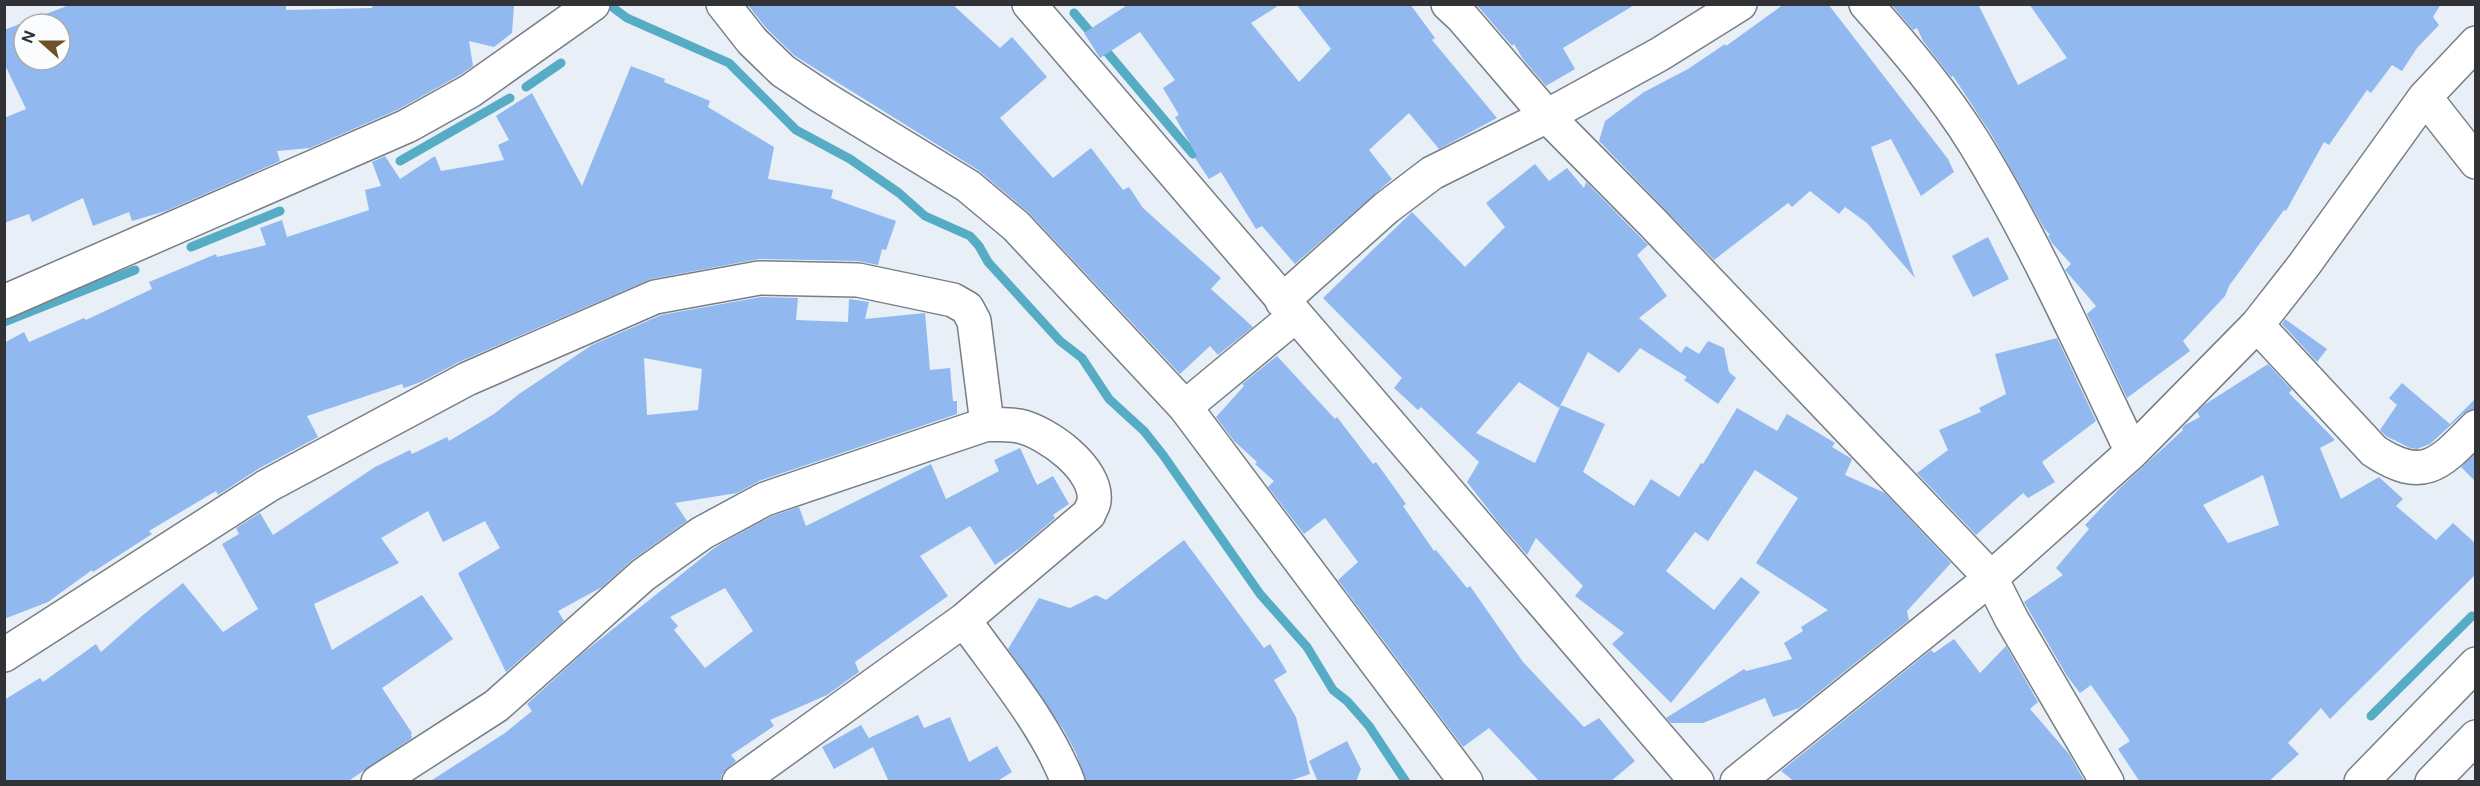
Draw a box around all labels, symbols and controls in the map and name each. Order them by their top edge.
north arrow [12,12,72,72]
text: N [17,28,40,46]

